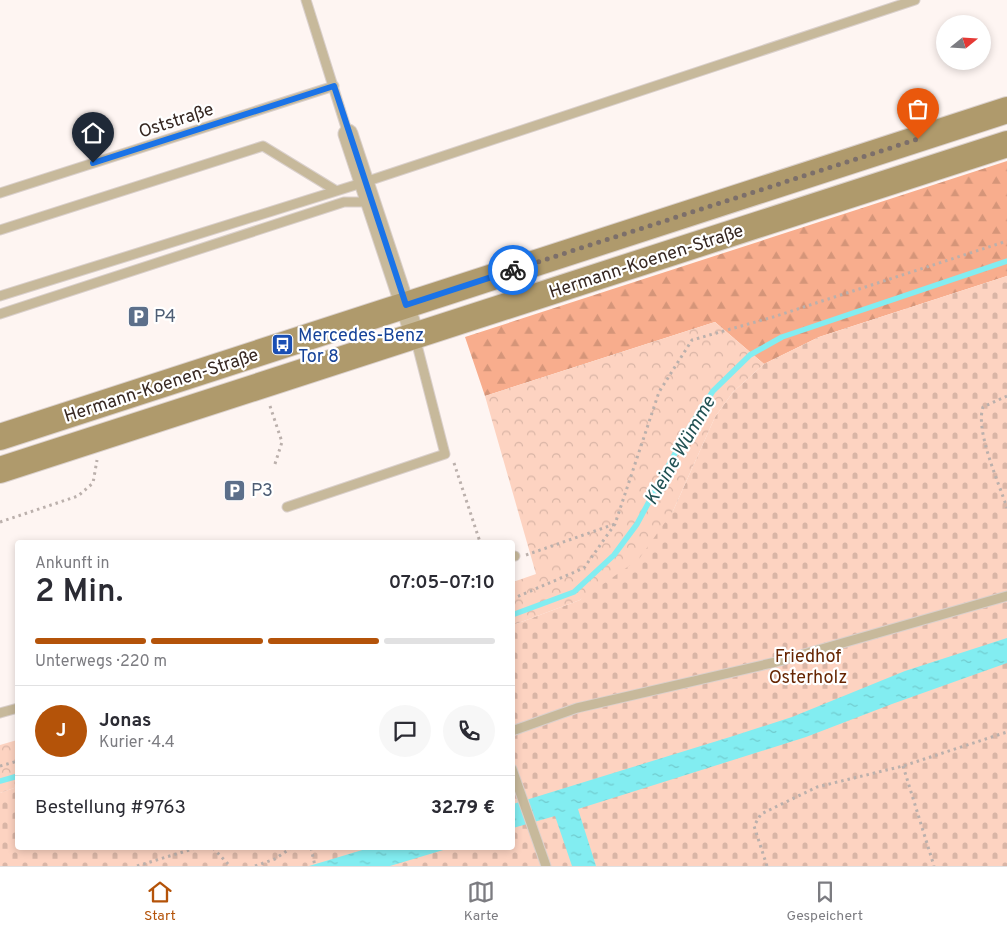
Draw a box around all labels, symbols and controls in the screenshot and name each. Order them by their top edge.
north arrow [936,15,991,70]
map controls [936,15,991,70]
pin [897,88,939,139]
icon: bag [904,95,932,123]
street label: Oststraße [136,98,217,144]
pin [72,112,114,163]
icon: home [79,119,107,147]
street label: Hermann-Koenen-Straße [546,220,747,305]
courier [488,245,538,295]
icon: bike [499,256,527,284]
parking icon: P4 [126,304,150,328]
place label: P4 [154,306,176,329]
place label: Mercedes-Benz Tor 8 [298,325,424,369]
bus stop icon: Mercedes-Benz Tor 8 [270,333,294,357]
street label: Hermann-Koenen-Straße [61,344,262,429]
water label: Kleine Wümme [640,392,722,510]
parking icon: P3 [223,478,247,502]
place label: P3 [251,480,273,503]
text: Ankunft in [35,554,110,574]
text: 07:05–07:10 [389,571,495,595]
text: 2 Min. [35,573,123,613]
park label: Friedhof Osterholz [769,646,847,690]
text: Unterwegs · 220 m [35,652,167,672]
button: chat [379,705,431,757]
button: phone [443,705,495,757]
text: Jonas [99,709,151,733]
text: J [56,719,66,743]
text: Kurier · 4.4 [99,733,175,753]
text: Bestellung #9763 [35,796,186,820]
text: 32.79 € [431,796,495,820]
tab: Start [144,878,176,925]
tab: Karte [464,878,499,925]
tab: Gespeichert [787,878,863,925]

